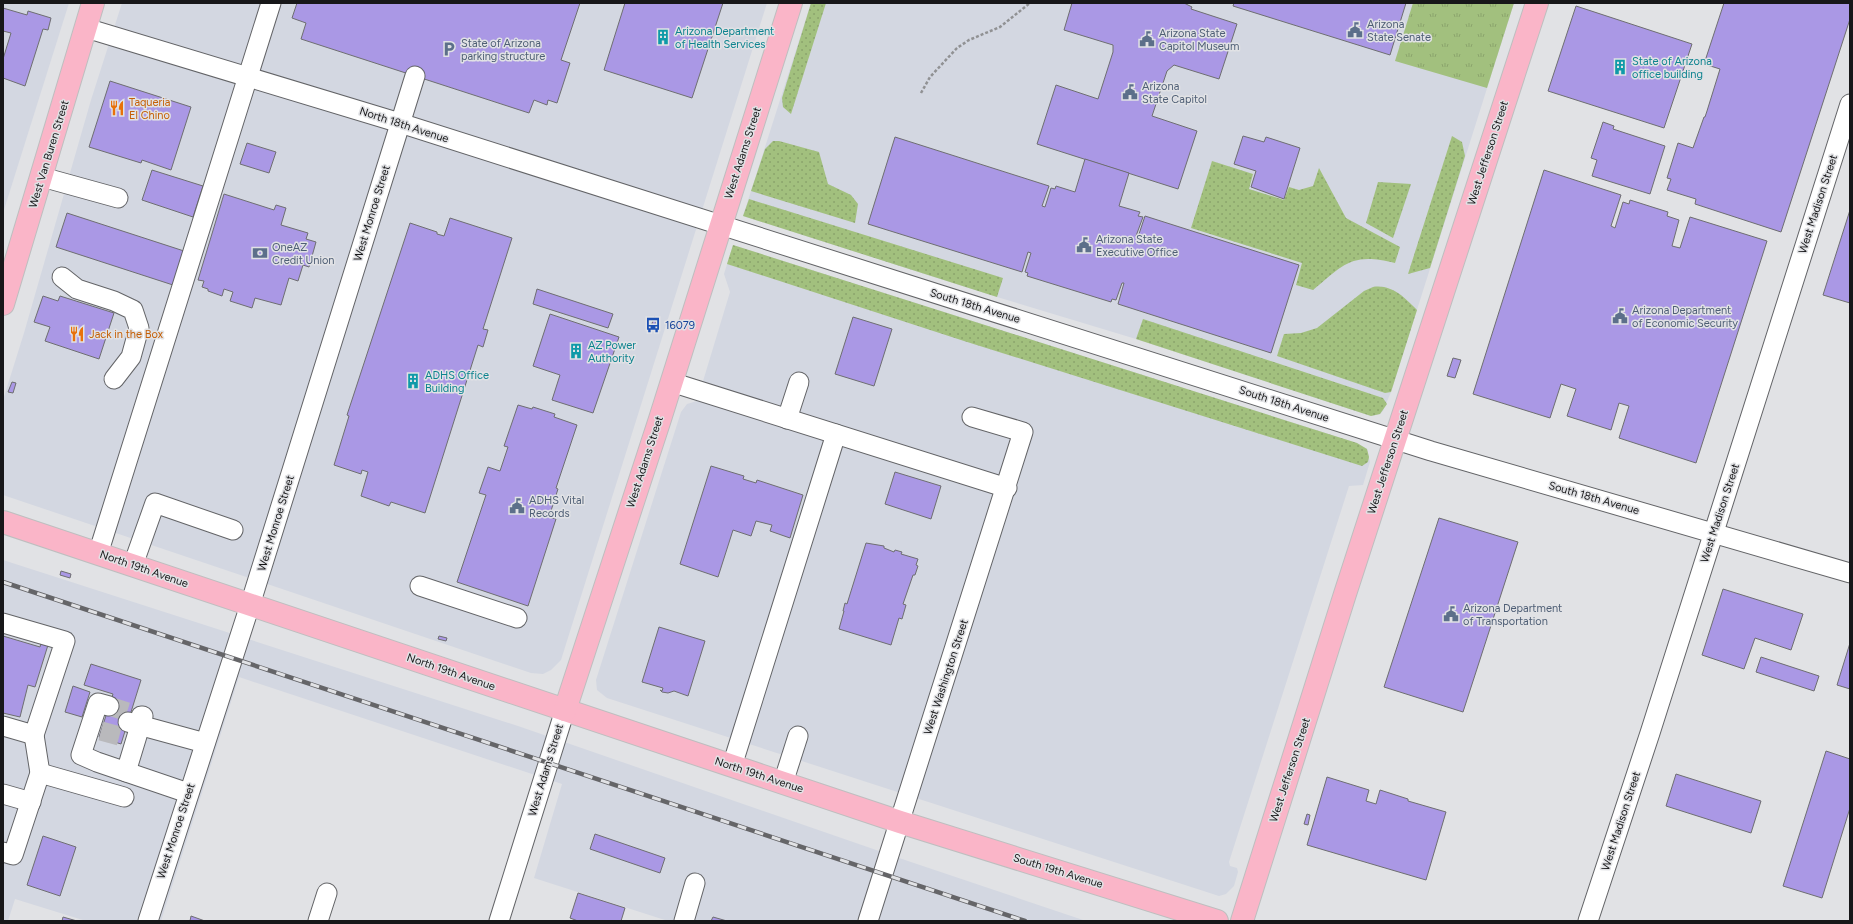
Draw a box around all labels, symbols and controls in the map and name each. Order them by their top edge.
place label: Arizona State Senate [1367,18,1431,44]
public building icon: Arizona State Senate [1346,21,1364,39]
place label: Arizona Department of Health Services [675,25,774,51]
place label: Arizona State Capitol Museum [1159,27,1239,53]
building icon: Arizona Department of Health Services [654,28,672,46]
public building icon: Arizona State Capitol Museum [1138,30,1156,48]
place label: State of Arizona parking structure [461,37,545,63]
parking icon: State of Arizona parking structure [440,40,458,58]
place label: State of Arizona office building [1632,55,1712,81]
building icon: State of Arizona office building [1611,58,1629,76]
place label: Arizona State Capitol [1142,80,1207,106]
public building icon: Arizona State Capitol [1121,83,1139,101]
place label: Taqueria El Chino [129,96,170,122]
street label: West Van Buren Street [26,99,72,209]
restaurant icon: Taqueria El Chino [108,99,126,117]
street label: West Jefferson Street [1465,99,1511,207]
street label: North 18th Avenue [358,104,450,146]
street label: West Adams Street [722,106,764,200]
street label: West Madison Street [1796,153,1840,255]
street label: West Monroe Street [351,163,393,263]
place label: Arizona State Executive Office [1096,233,1178,259]
public building icon: Arizona State Executive Office [1075,236,1093,254]
place label: OneAZ Credit Union [272,241,335,267]
bank icon: OneAZ Credit Union [251,244,269,262]
street label: South 18th Avenue [928,286,1022,326]
place label: Arizona Department of Economic Security [1632,304,1738,330]
public building icon: Arizona Department of Economic Security [1611,307,1629,325]
bus stop icon: 16079 [644,316,662,334]
place label: 16079 [665,319,695,332]
restaurant icon: Jack in the Box [68,325,86,343]
place label: Jack in the Box [89,328,164,341]
place label: AZ Power Authority [588,339,636,365]
building icon: AZ Power Authority [567,342,585,360]
place label: ADHS Office Building [425,369,489,395]
building icon: ADHS Office Building [404,372,422,390]
street label: South 18th Avenue [1237,383,1331,425]
street label: West Jefferson Street [1365,408,1411,516]
street label: West Adams Street [624,415,666,509]
street label: West Madison Street [1698,462,1742,564]
street label: West Monroe Street [255,473,297,573]
street label: South 18th Avenue [1547,479,1641,517]
place label: ADHS Vital Records [529,494,584,520]
public building icon: ADHS Vital Records [508,497,526,515]
street label: North 19th Avenue [98,548,190,590]
place label: Arizona Department of Transportation [1463,602,1562,628]
public building icon: Arizona Department of Transportation [1442,605,1460,623]
street label: West Washington Street [921,618,971,736]
street label: North 19th Avenue [405,651,497,693]
street label: West Jefferson Street [1267,716,1313,824]
street label: West Adams Street [526,722,566,818]
street label: North 19th Avenue [713,755,805,795]
street label: West Madison Street [1599,770,1643,872]
street label: West Monroe Street [154,782,198,880]
street label: South 19th Avenue [1012,851,1104,891]

